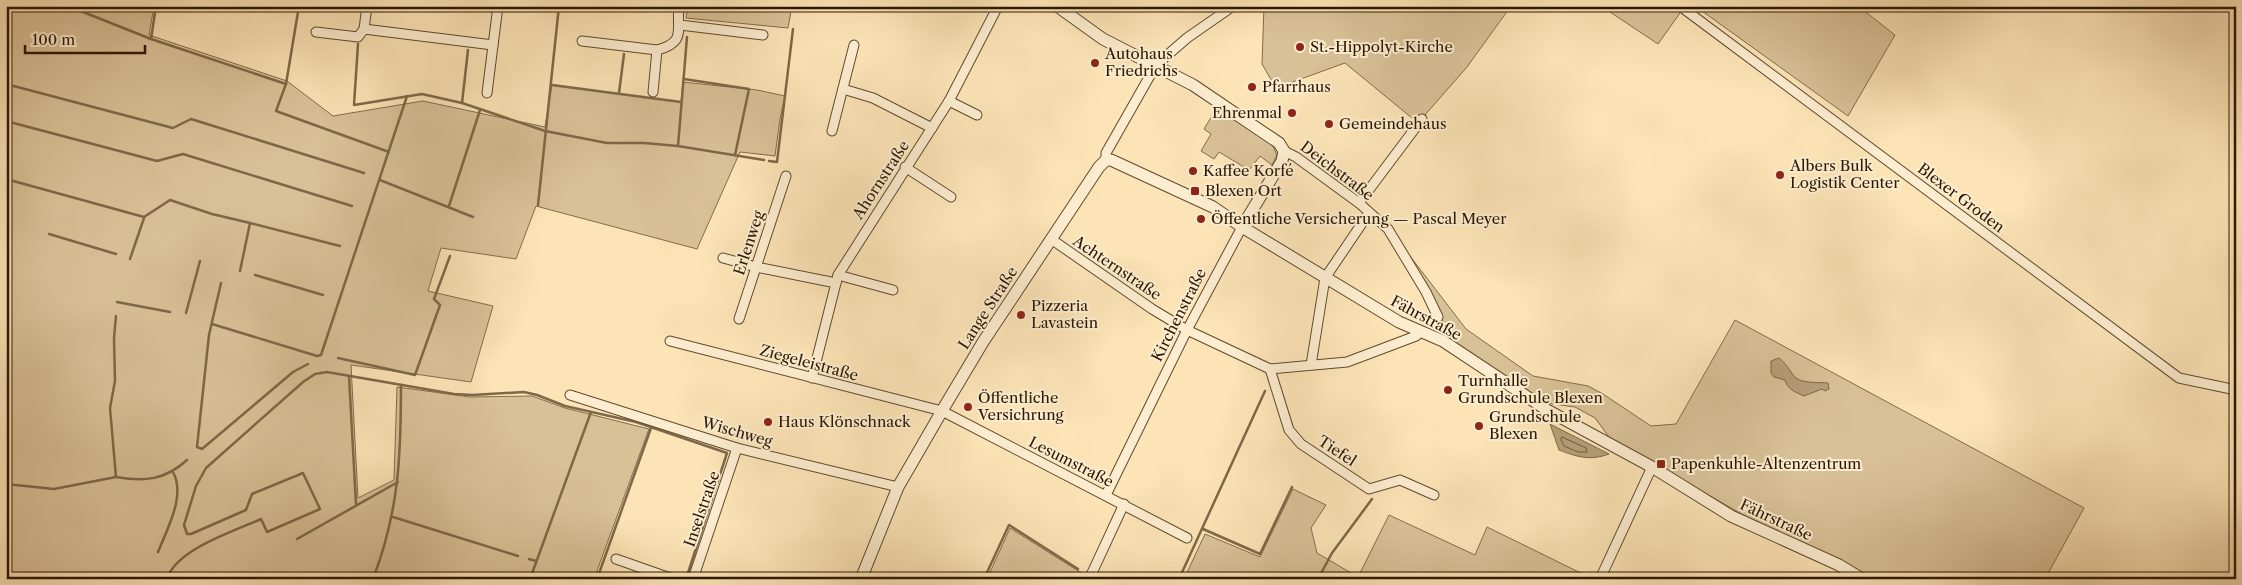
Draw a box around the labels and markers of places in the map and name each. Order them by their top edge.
place label: St.-Hippolyt-Kirche [1310,37,1453,56]
marker: St.-Hippolyt-Kirche [1294,41,1306,53]
place label: Autohaus Friedrichs [1104,44,1178,80]
marker: Autohaus Friedrichs [1089,57,1101,69]
place label: Pfarrhaus [1262,77,1331,96]
marker: Pfarrhaus [1246,81,1258,93]
place label: Ehrenmal [1212,103,1283,122]
marker: Ehrenmal [1286,107,1298,119]
place label: Gemeindehaus [1339,114,1446,133]
marker: Gemeindehaus [1323,118,1335,130]
place label: Albers Bulk Logistik Center [1789,156,1900,192]
place label: Kaffee Korfé [1203,161,1294,180]
marker: Kaffee Korfé [1187,165,1199,177]
marker: Albers Bulk Logistik Center [1774,169,1786,181]
place label: Blexen Ort [1205,181,1283,200]
marker: Blexen Ort [1189,185,1201,197]
place label: Öffentliche Versicherung — Pascal Meyer [1211,209,1507,228]
marker: Öffentliche Versicherung — Pascal Meyer [1195,213,1207,225]
place label: Pizzeria Lavastein [1031,296,1099,332]
marker: Pizzeria Lavastein [1015,309,1027,321]
place label: Turnhalle Grundschule Blexen [1458,371,1603,407]
marker: Turnhalle Grundschule Blexen [1442,384,1454,396]
place label: Öffentliche Versichrung [977,388,1064,424]
marker: Öffentliche Versichrung [962,401,974,413]
place label: Grundschule Blexen [1489,407,1581,443]
place label: Haus Klönschnack [778,412,912,431]
marker: Haus Klönschnack [762,416,774,428]
marker: Grundschule Blexen [1473,420,1485,432]
place label: Papenkuhle-Altenzentrum [1671,454,1861,473]
marker: Papenkuhle-Altenzentrum [1655,458,1667,470]

